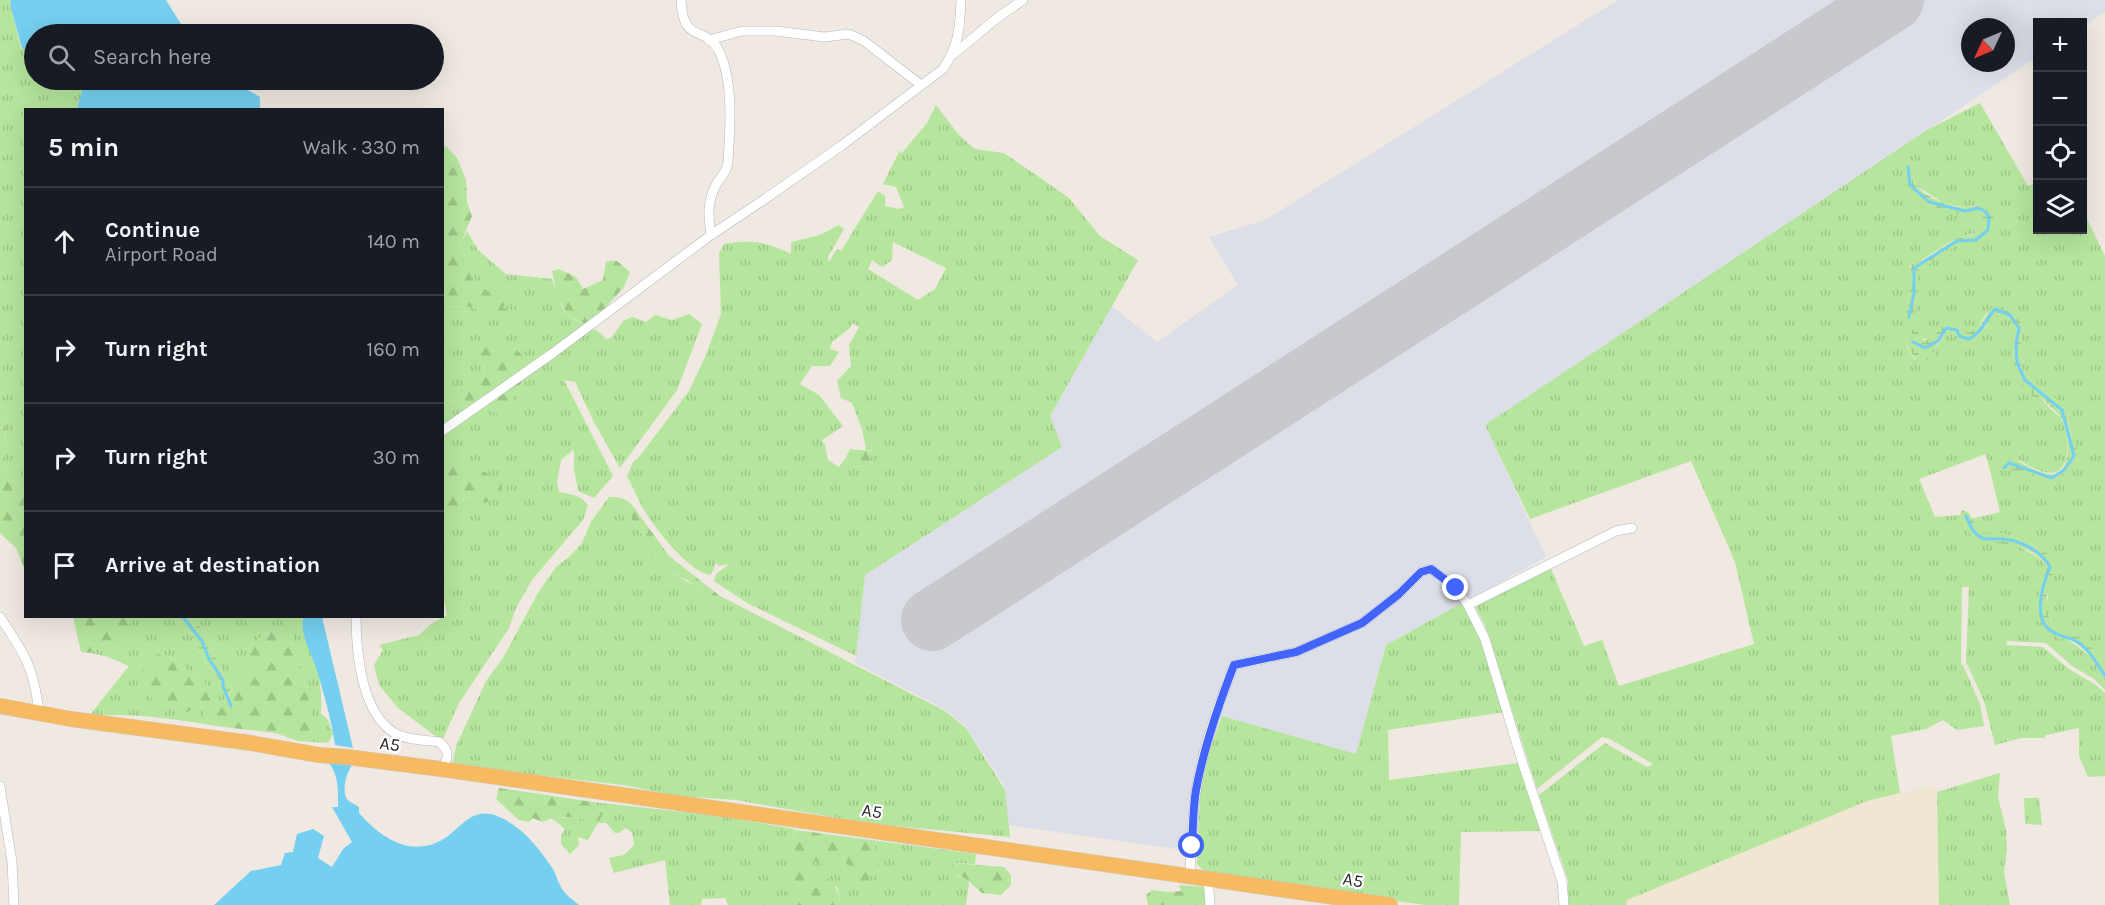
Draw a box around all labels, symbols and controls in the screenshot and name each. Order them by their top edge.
north arrow [1961,18,2015,72]
map controls [2033,18,2087,234]
button: + [2033,18,2087,72]
search box [24,24,444,90]
icon: search [45,41,78,74]
text: Search here [93,44,211,70]
button: − [2033,72,2087,126]
button: locate [2033,126,2087,180]
text: 5 min [48,132,119,163]
text: Walk · 330 m [303,136,420,159]
button: layers [2033,180,2087,234]
text: Continue [105,217,200,243]
icon: ahead [48,225,81,258]
text: 140 m [367,230,420,253]
text: Airport Road [105,243,218,266]
icon: right [48,333,81,366]
text: Turn right [105,336,208,362]
text: 160 m [367,338,420,361]
icon: right [48,441,81,474]
text: Turn right [105,444,208,470]
text: 30 m [373,446,420,469]
icon: arrive [48,549,81,582]
text: Arrive at destination [105,552,320,578]
route end [1442,574,1468,600]
street label: A5 [378,732,402,756]
street label: A5 [860,799,884,823]
route start [1178,832,1204,858]
street label: A5 [1341,868,1365,892]

